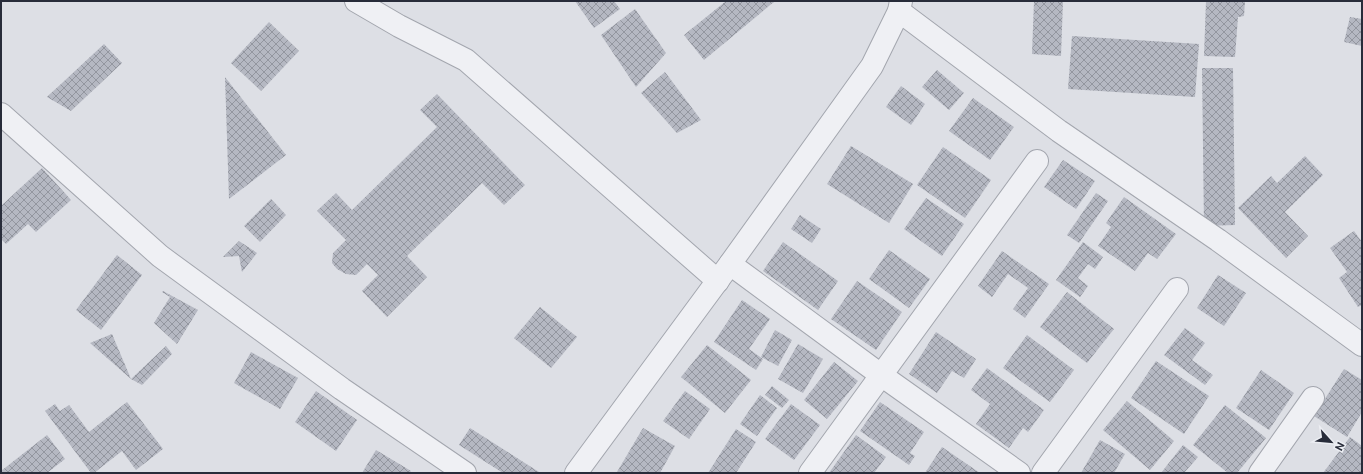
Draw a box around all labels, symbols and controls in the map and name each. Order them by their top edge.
north arrow [1311,422,1351,462]
text: N [1333,440,1347,453]

